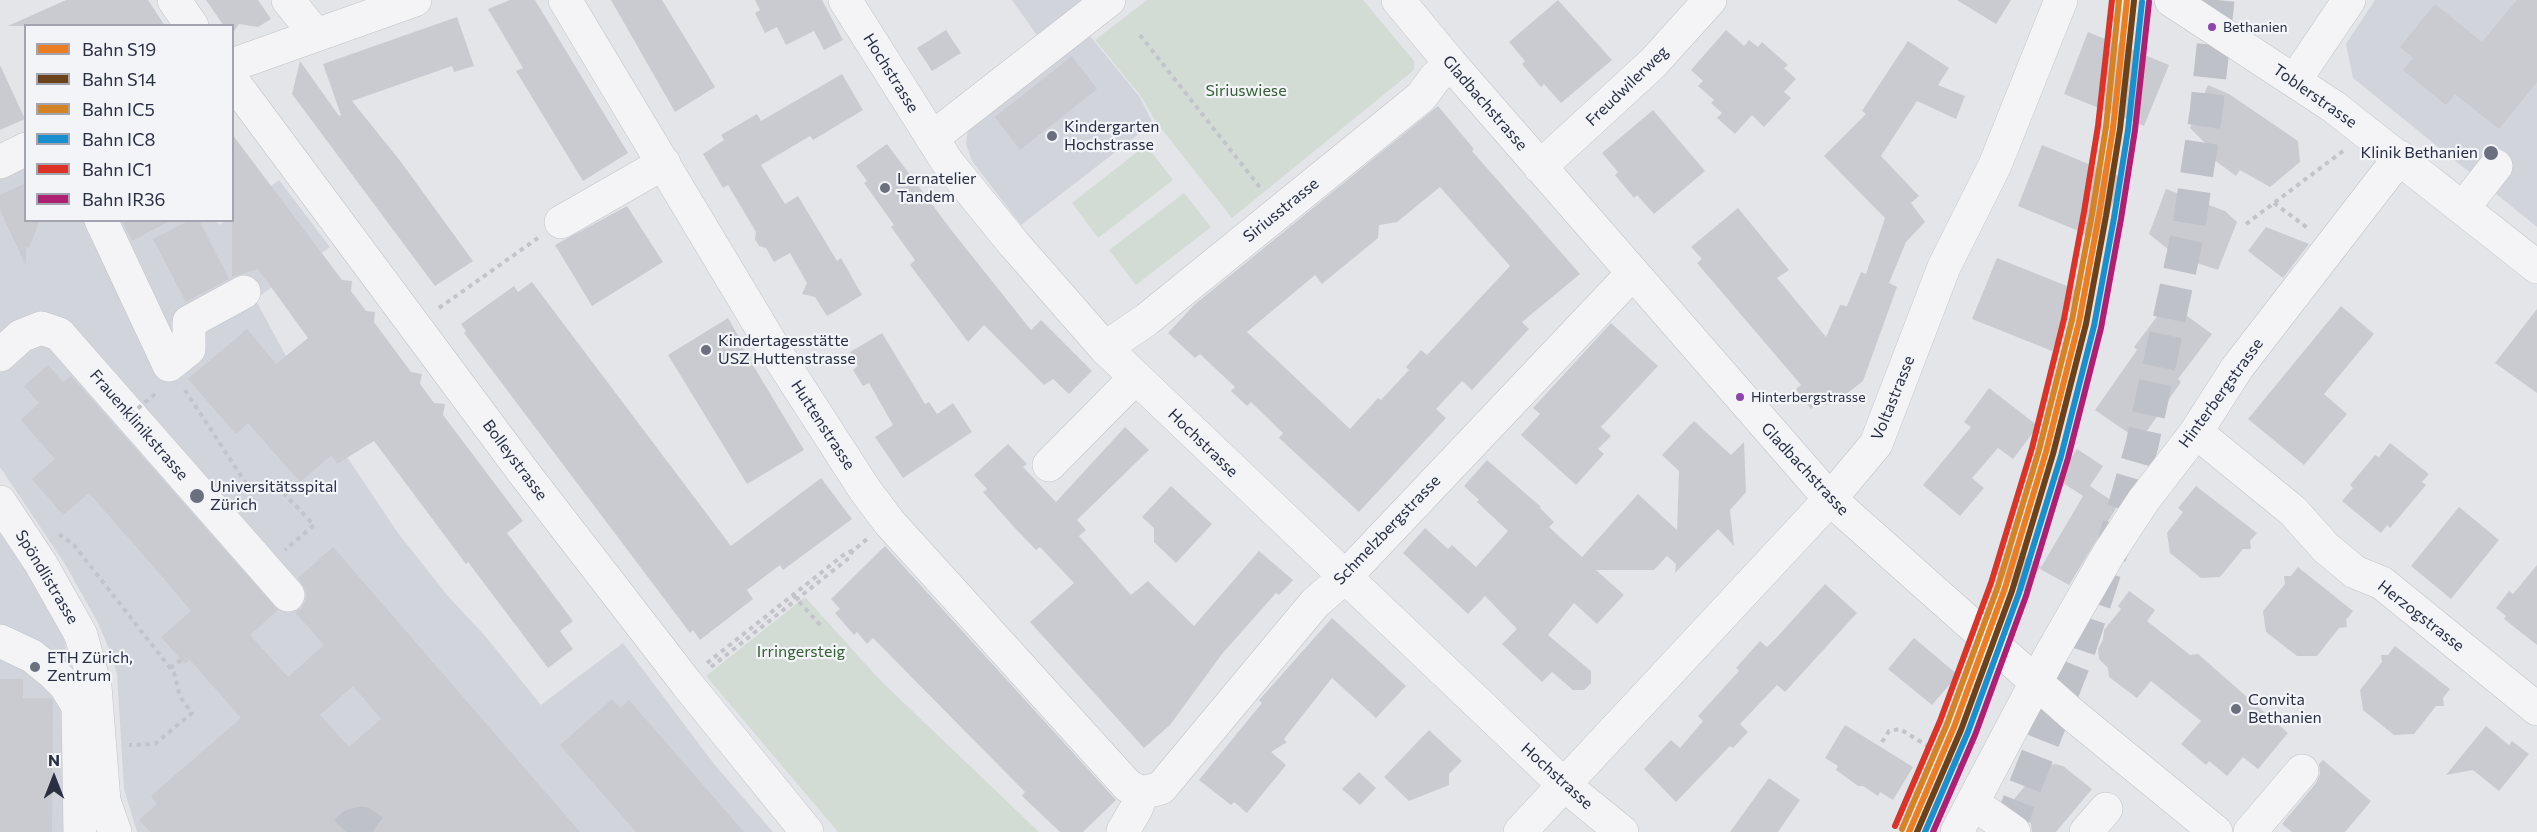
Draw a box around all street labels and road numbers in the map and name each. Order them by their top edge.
street label: Hochstrasse [859,30,923,116]
street label: Freudwilerweg [1582,42,1672,130]
street label: Gladbachstrasse [1438,52,1532,154]
street label: Toblerstrasse [2269,60,2361,132]
street label: Siriusstrasse [1239,174,1323,246]
street label: Hinterbergstrasse [2175,334,2267,452]
street label: Voltastrasse [1867,353,1919,443]
street label: Frauenklinikstrasse [86,366,192,484]
street label: Huttenstrasse [787,377,859,473]
street label: Hochstrasse [1164,405,1242,481]
street label: Bolleystrasse [479,416,551,504]
street label: Gladbachstrasse [1757,419,1853,519]
street label: Schmelzbergstrasse [1330,471,1444,589]
street label: Spöndlistrasse [11,526,83,628]
street label: Herzogstrasse [2374,576,2468,656]
street label: Hochstrasse [1517,739,1597,813]

